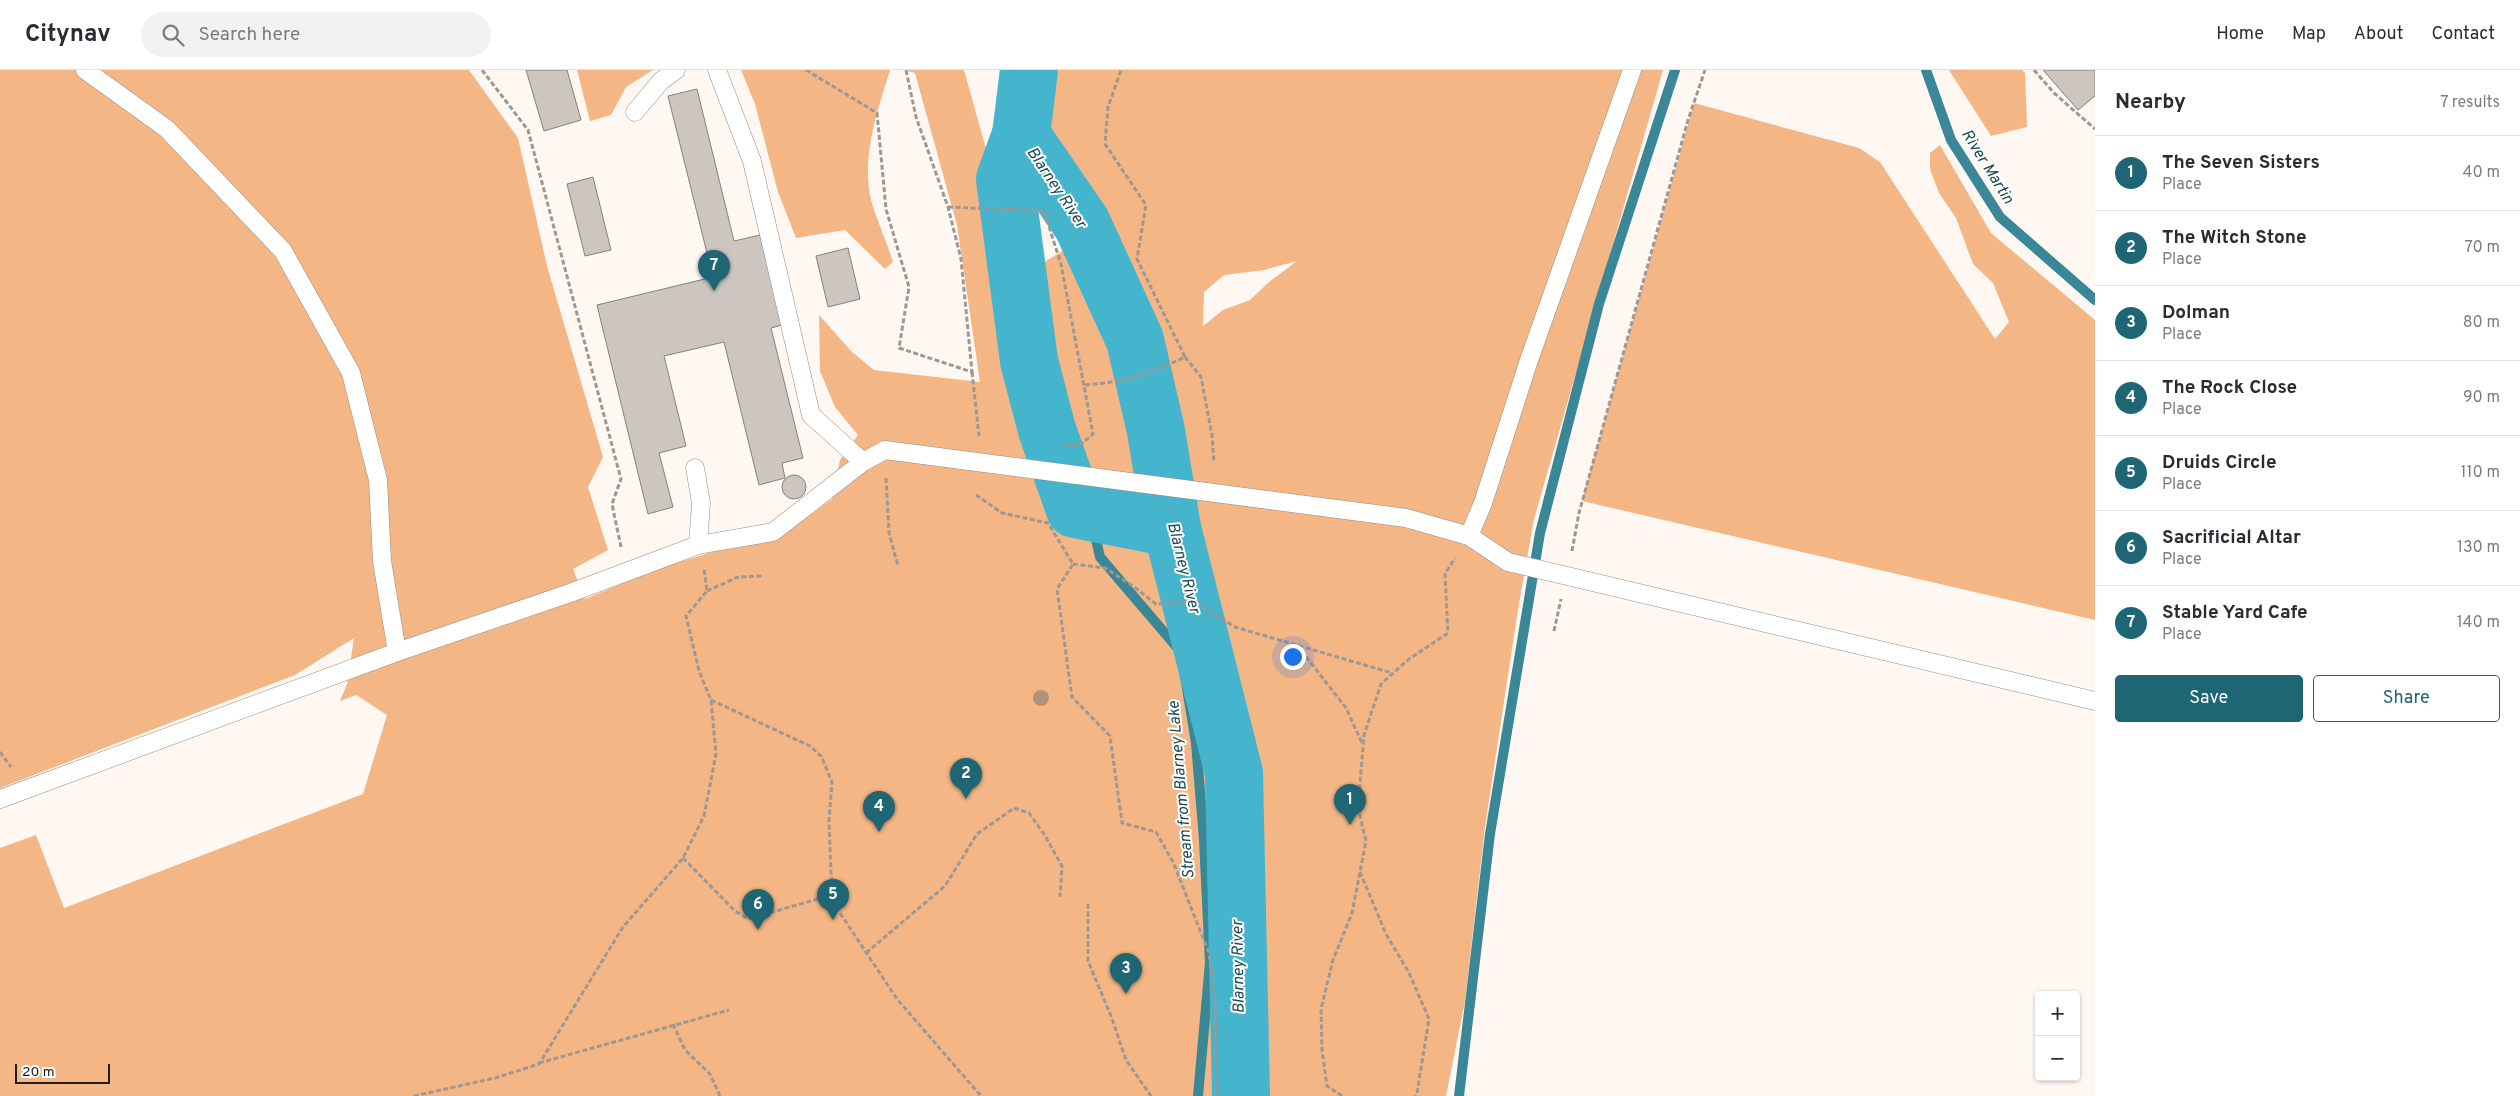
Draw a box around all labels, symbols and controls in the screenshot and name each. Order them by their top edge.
search box [141,12,491,57]
text: Citynav [25,20,111,50]
icon: search [159,21,187,49]
text: Search here [199,23,300,47]
text: Home [2216,23,2264,46]
text: Map [2292,23,2326,46]
text: About [2354,23,2403,46]
text: Contact [2431,23,2495,46]
text: Nearby [2115,89,2186,116]
text: 7 results [2440,93,2500,113]
water label: River Martin [1956,126,2018,208]
water label: Blarney River [1022,144,1091,234]
text: The Seven Sisters [2162,151,2320,175]
text: 1 [2128,163,2134,183]
text: 40 m [2462,163,2500,183]
text: Place [2162,175,2202,195]
text: The Witch Stone [2162,226,2307,250]
text: 2 [2126,238,2136,258]
text: 70 m [2465,238,2500,258]
pin: 7 [698,250,730,291]
text: Place [2162,250,2202,270]
text: Dolman [2162,301,2230,325]
text: 3 [2126,313,2136,333]
text: 80 m [2463,313,2500,333]
text: Place [2162,325,2202,345]
text: The Rock Close [2162,376,2297,400]
text: 4 [2126,388,2136,408]
text: 90 m [2463,388,2500,408]
text: Place [2162,400,2202,420]
text: Druids Circle [2162,451,2276,475]
text: 5 [2126,463,2136,483]
text: 110 m [2460,463,2500,483]
text: Place [2162,475,2202,495]
water label: Blarney River [1162,520,1204,618]
text: Sacrificial Altar [2162,526,2301,550]
text: 6 [2126,538,2136,558]
text: 130 m [2457,538,2500,558]
text: Place [2162,550,2202,570]
text: Stable Yard Cafe [2162,601,2308,625]
text: 7 [2127,613,2135,633]
text: 140 m [2457,613,2500,633]
text: Place [2162,625,2202,645]
your location [1280,644,1306,670]
button: Save [2115,675,2303,722]
button: Share [2313,675,2500,722]
water label: Stream from Blarney Lake [1164,699,1200,880]
pin: 2 [950,758,982,799]
pin: 1 [1334,784,1366,825]
pin: 4 [863,791,895,832]
pin: 5 [817,879,849,920]
pin: 6 [742,889,774,930]
water label: Blarney River [1228,918,1250,1014]
pin: 3 [1110,953,1142,994]
map controls [2035,991,2080,1081]
button: + [2035,991,2080,1036]
button: − [2035,1036,2080,1081]
scale bar [15,1061,110,1084]
text: 20 m [22,1064,55,1081]

